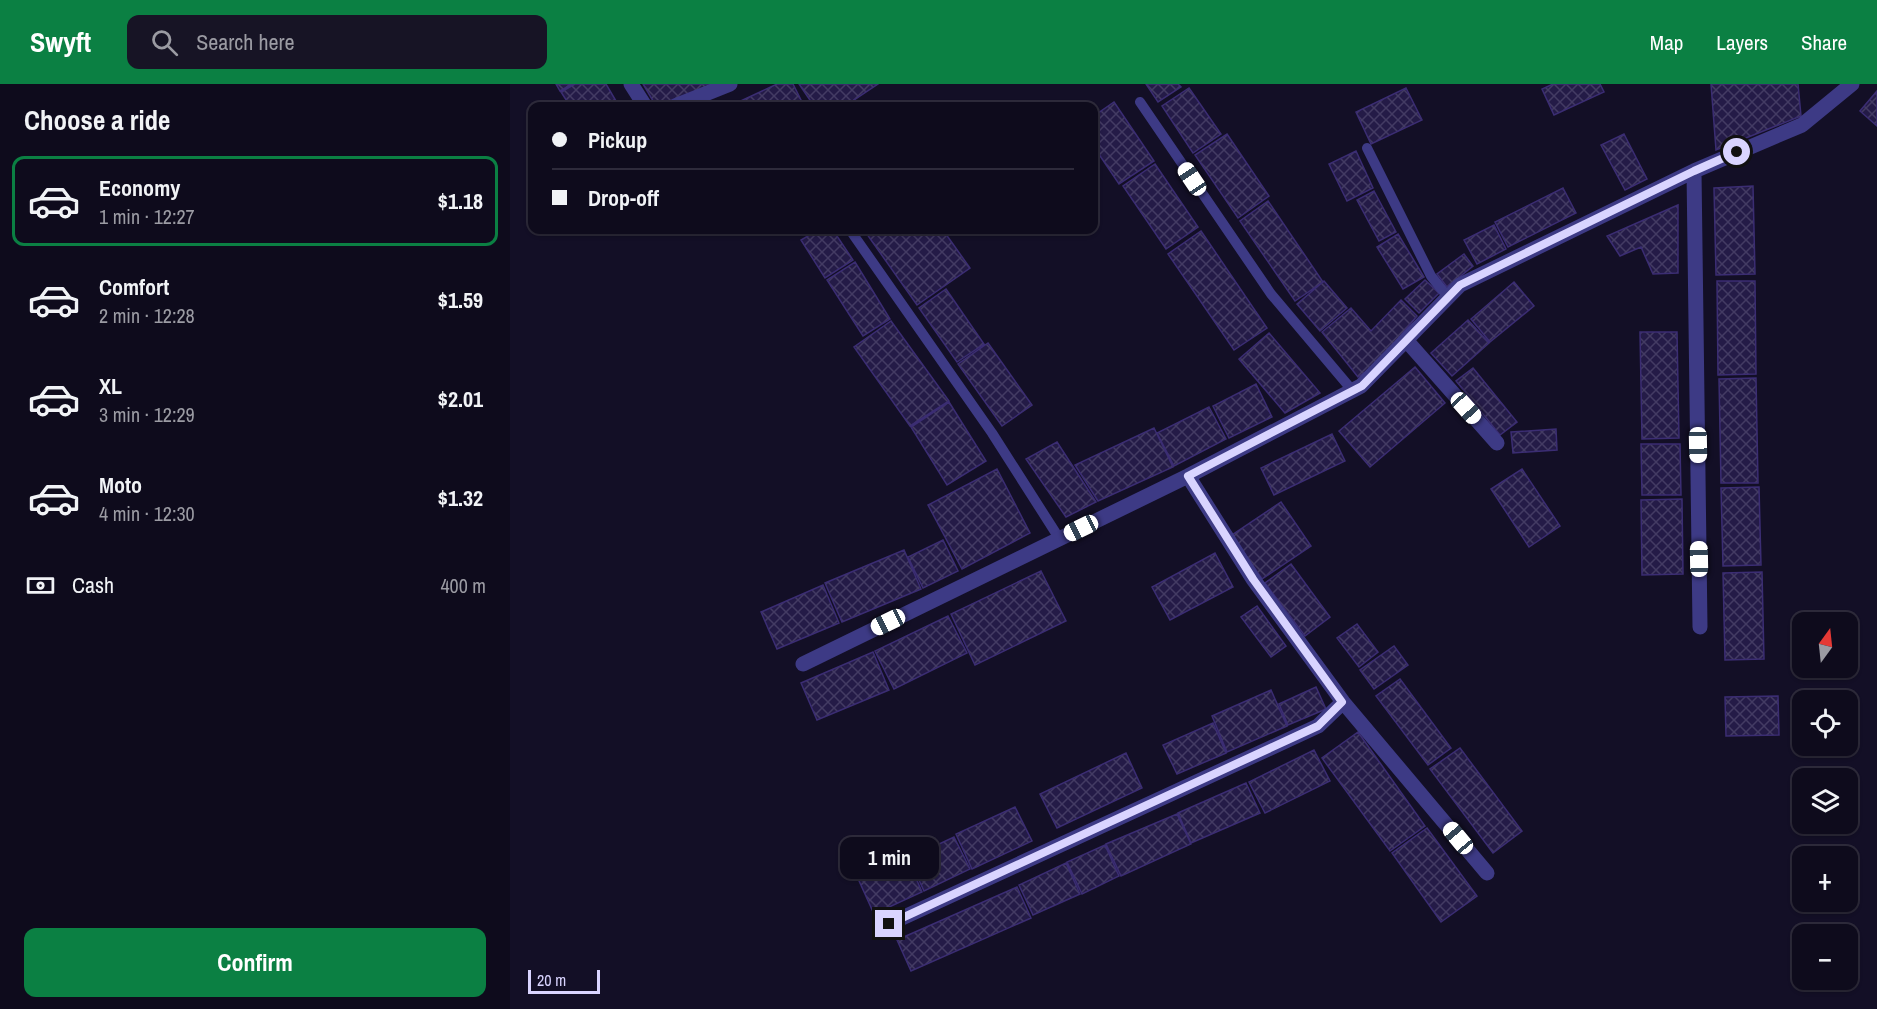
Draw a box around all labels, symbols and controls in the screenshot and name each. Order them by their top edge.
search box [127,15,547,69]
text: Swyft [30,23,91,61]
icon: search [148,26,181,59]
text: Search here [196,27,295,57]
text: Map [1650,28,1683,57]
text: Layers [1716,28,1768,57]
text: Share [1801,28,1847,57]
text: Choose a ride [24,102,170,138]
text: Pickup [588,125,647,155]
route start [1723,138,1750,165]
car [1174,159,1210,199]
text: Economy [99,173,180,203]
icon: car [27,174,81,228]
text: Drop-off [588,183,659,213]
text: $1.18 [438,186,483,216]
text: 1 min · 12:27 [99,203,195,230]
text: Comfort [99,272,169,302]
icon: car [27,273,81,327]
text: $1.59 [438,285,483,315]
text: 2 min · 12:28 [99,302,195,329]
text: XL [99,371,122,401]
icon: car [27,372,81,426]
text: $2.01 [438,384,483,414]
car [1447,389,1485,427]
text: 3 min · 12:29 [99,401,195,428]
car [1689,427,1707,463]
text: Moto [99,470,142,500]
icon: car [27,471,81,525]
text: $1.32 [438,483,483,513]
text: 4 min · 12:30 [99,500,195,527]
car [1061,512,1101,544]
car [1690,541,1708,577]
icon: cash [24,569,57,602]
text: Cash [72,570,114,600]
text: 400 m [440,572,486,599]
car [868,606,908,638]
north arrow [1792,612,1858,678]
map controls [1792,612,1858,990]
button: locate [1792,690,1858,756]
button: layers [1792,768,1858,834]
car [1440,818,1476,858]
callout: 1 min [840,837,938,879]
text: 1 min [868,844,911,871]
button: + [1792,846,1858,912]
route end [875,910,902,937]
button: − [1792,924,1858,990]
button: Confirm [24,928,486,997]
scale bar [528,967,600,994]
text: 20 m [537,969,566,991]

